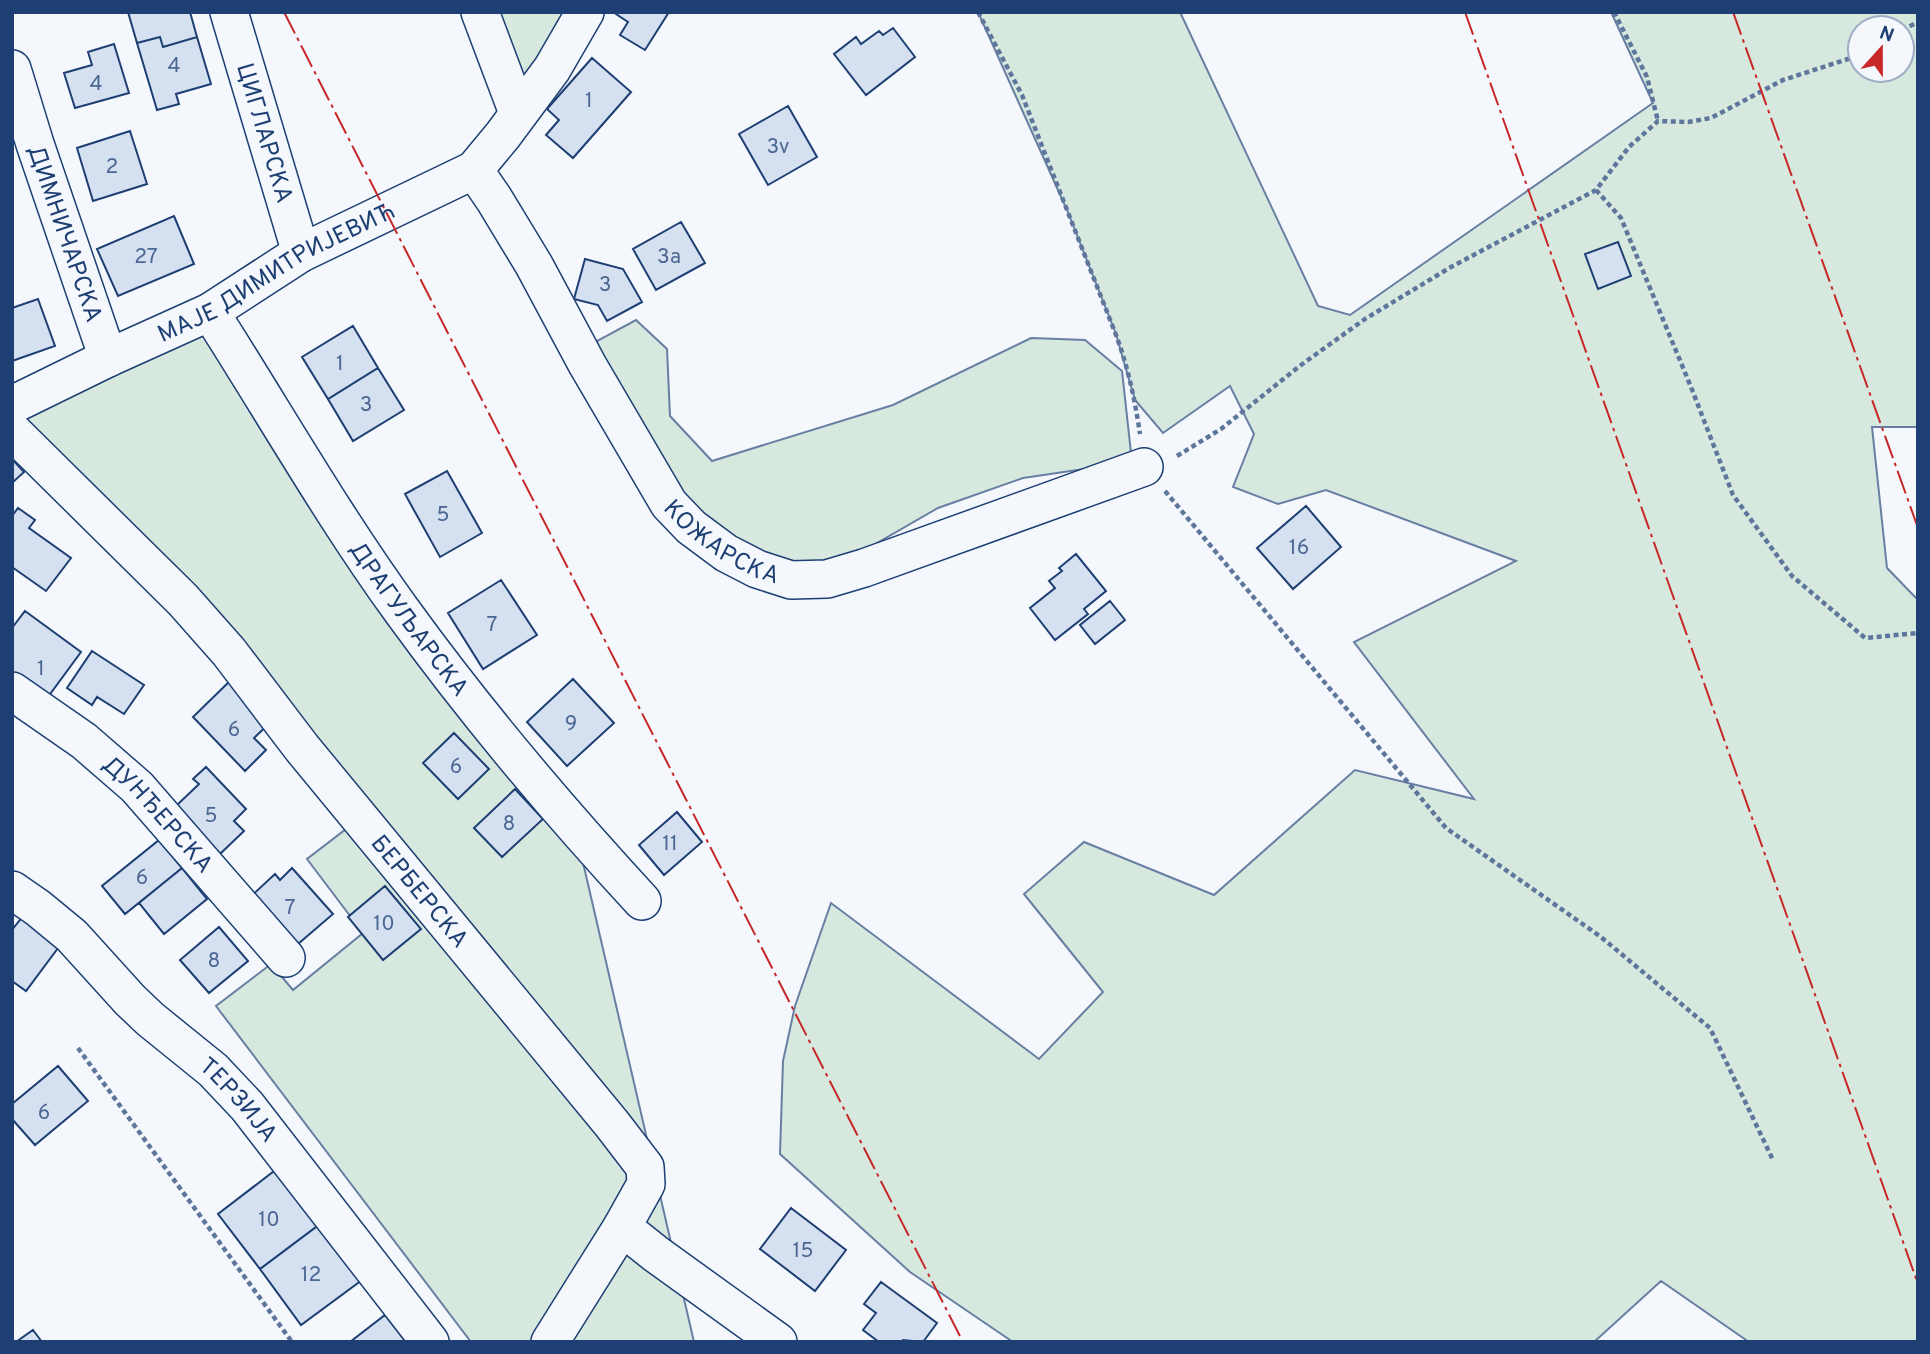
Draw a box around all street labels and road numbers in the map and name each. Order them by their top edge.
street label: ЦИГЛАРСКА [228,60,298,207]
street label: ДИМНИЧАРСКА [20,142,108,327]
street label: МАЈЕ ДИМИТРИЈЕВИЋ [153,197,401,351]
street label: КОЖАРСКА [656,494,783,592]
street label: ДРАГУЉАРСКА [342,537,474,703]
street label: ДУНЂЕРСКА [95,750,218,880]
street label: БЕРБЕРСКА [363,830,474,955]
street label: ТЕРЗИЈА [193,1052,283,1149]

